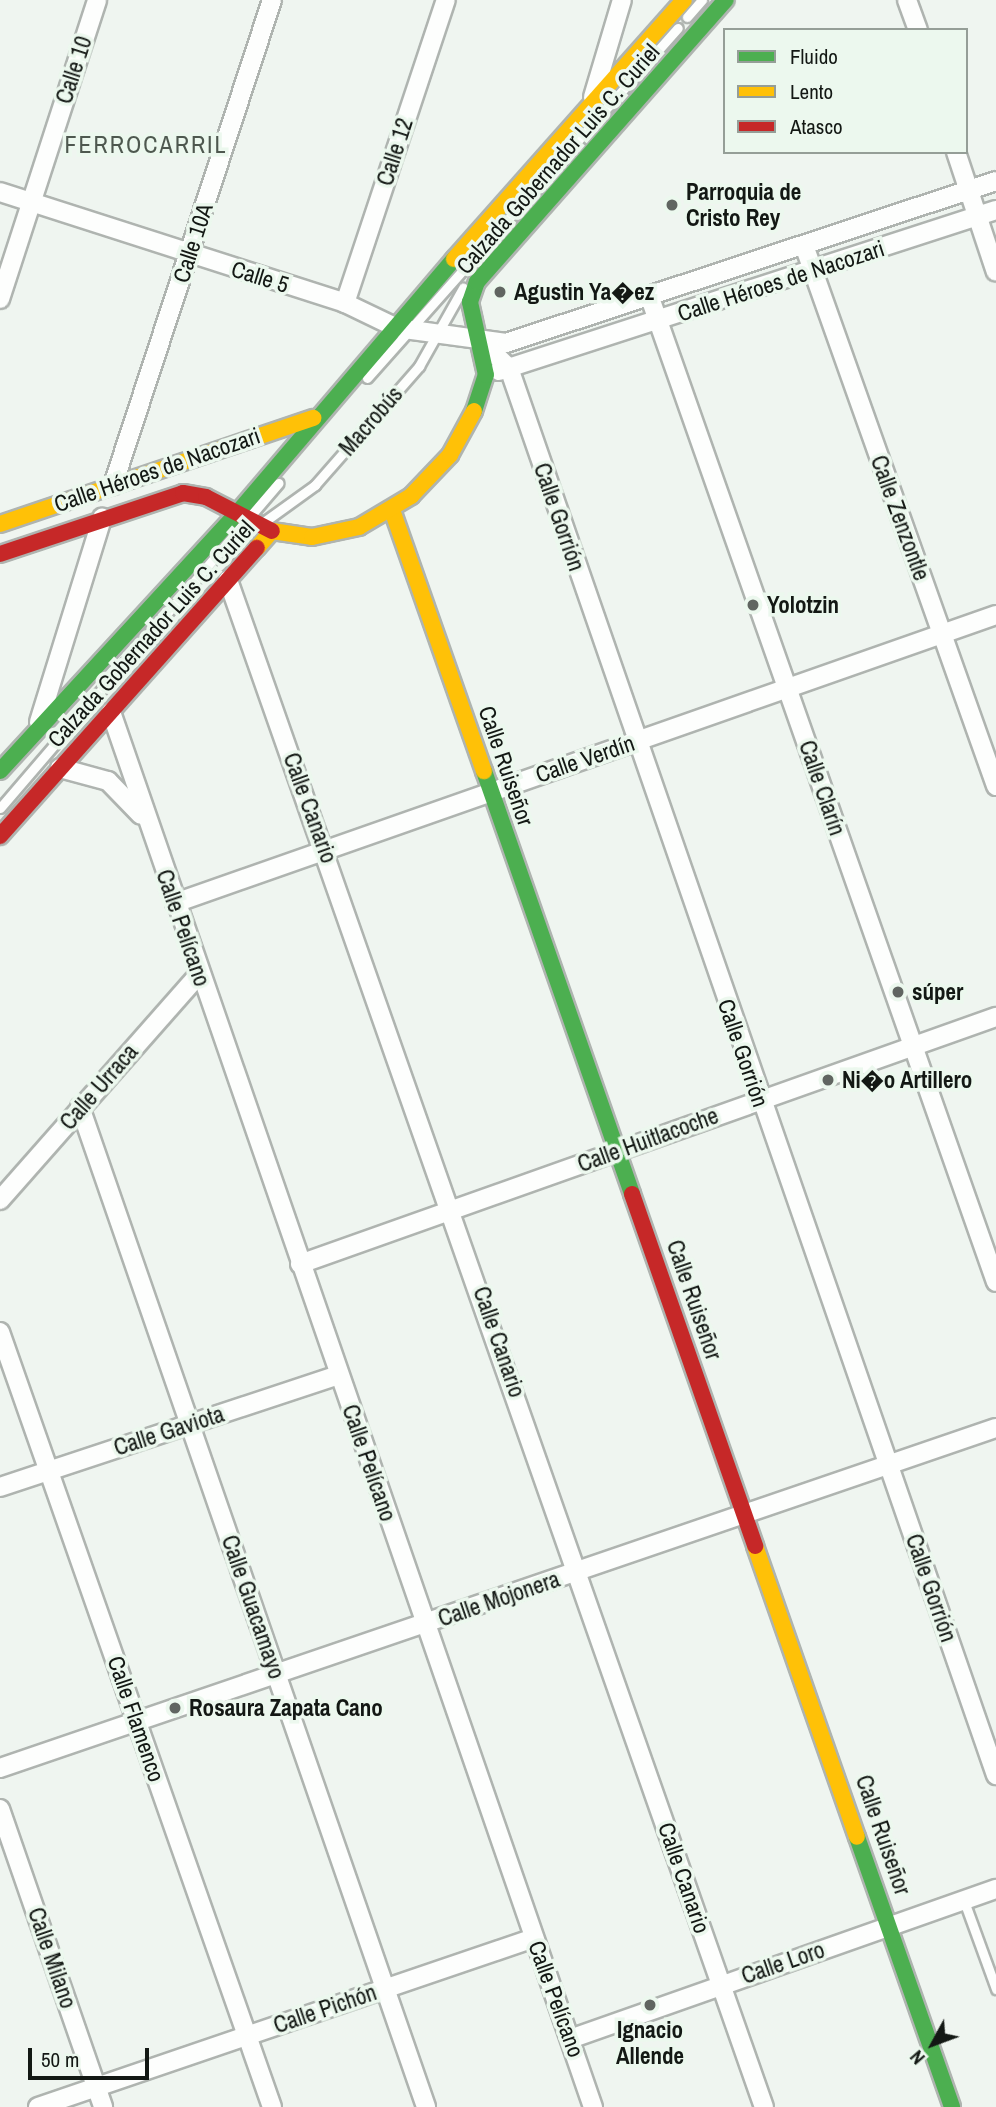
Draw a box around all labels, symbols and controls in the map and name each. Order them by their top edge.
legend [723,28,968,154]
street label: Calle 10 [50,33,98,107]
street label: Calzada Gobernador Luis C. Curiel [451,38,665,280]
text: Fluido [790,42,838,71]
text: Lento [790,77,833,106]
text: Atasco [790,112,843,141]
street label: Calle 12 [371,115,419,189]
district label: FERROCARRIL [66,131,226,159]
place label: Parroquia de Cristo Rey [686,178,801,232]
marker: Parroquia de Cristo Rey [664,197,680,213]
street label: Calle 10A [167,200,219,286]
street label: Calle Héroes de Nacozari [674,235,888,327]
street label: Calle 5 [228,255,292,299]
place label: Agustin Ya�ez [514,278,654,306]
marker: Agustin Ya�ez [492,284,508,300]
street label: Macrobús [333,381,409,461]
street label: Calle Héroes de Nacozari [50,422,264,518]
street label: Calle Zenzontle [865,452,935,584]
street label: Calle Gorrión [528,459,590,575]
street label: Calzada Gobernador Luis C. Curiel [42,515,260,753]
place label: Yolotzin [767,591,839,619]
marker: Yolotzin [745,597,761,613]
street label: Calle Ruiseñor [473,703,539,829]
street label: Calle Verdín [532,729,638,789]
street label: Calle Clarín [793,737,851,839]
street label: Calle Canario [277,749,343,867]
street label: Calle Pelícano [150,866,216,990]
place label: súper [912,978,963,1006]
marker: súper [890,984,906,1000]
street label: Calle Gorrión [712,995,774,1111]
street label: Calle Urraca [54,1038,144,1136]
place label: Ni�o Artillero [842,1066,973,1094]
marker: Ni�o Artillero [820,1072,836,1088]
street label: Calle Huitlacoche [574,1102,722,1178]
street label: Calle Ruiseñor [661,1237,727,1363]
street label: Calle Canario [467,1283,531,1401]
street label: Calle Gaviota [110,1400,228,1462]
street label: Calle Pelícano [336,1401,402,1525]
street label: Calle Gorrión [900,1530,962,1646]
street label: Calle Guacamayo [216,1532,290,1682]
street label: Calle Mojonera [435,1565,563,1633]
street label: Calle Flamenco [102,1653,170,1785]
place label: Rosaura Zapata Cano [189,1694,383,1722]
marker: Rosaura Zapata Cano [167,1700,183,1716]
street label: Calle Ruiseñor [850,1772,916,1898]
street label: Calle Canario [652,1819,716,1937]
street label: Calle Milano [22,1904,82,2012]
street label: Calle Loro [738,1936,828,1990]
street label: Calle Pelícano [522,1937,590,2061]
street label: Calle Pichón [270,1979,380,2039]
marker: Ignacio Allende [642,1997,658,2013]
north arrow [898,2009,968,2079]
place label: Ignacio Allende [616,2016,684,2070]
scale bar [32,2034,152,2078]
text: 50 m [41,2045,79,2074]
text: N [904,2045,931,2071]

